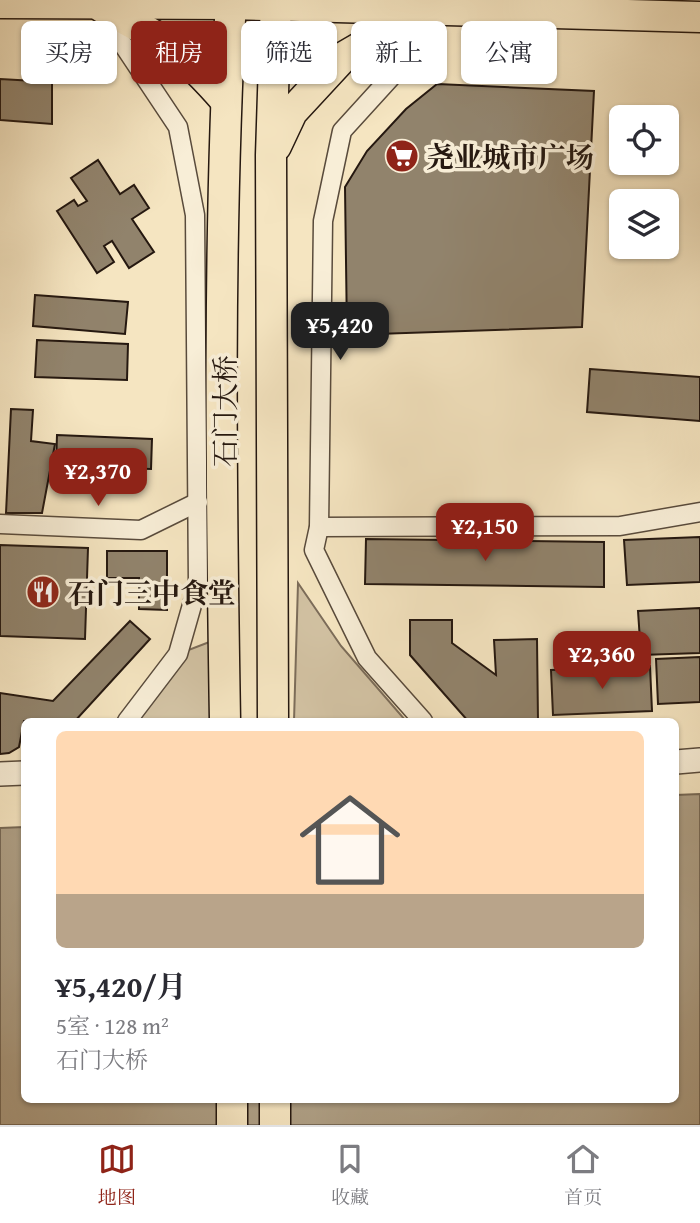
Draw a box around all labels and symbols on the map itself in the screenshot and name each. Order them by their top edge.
place label: 尧业城市广场 [426,136,594,177]
supermarket icon: 尧业城市广场 [383,137,421,175]
pin: ¥5,420 [283,302,397,362]
street label: 石门大桥 [204,355,245,467]
pin: ¥2,370 [41,448,155,508]
pin: ¥2,150 [428,504,542,563]
place label: 石门三中食堂 [68,572,236,613]
restaurant icon: 石门三中食堂 [24,573,62,611]
pin: ¥2,360 [545,632,659,691]

